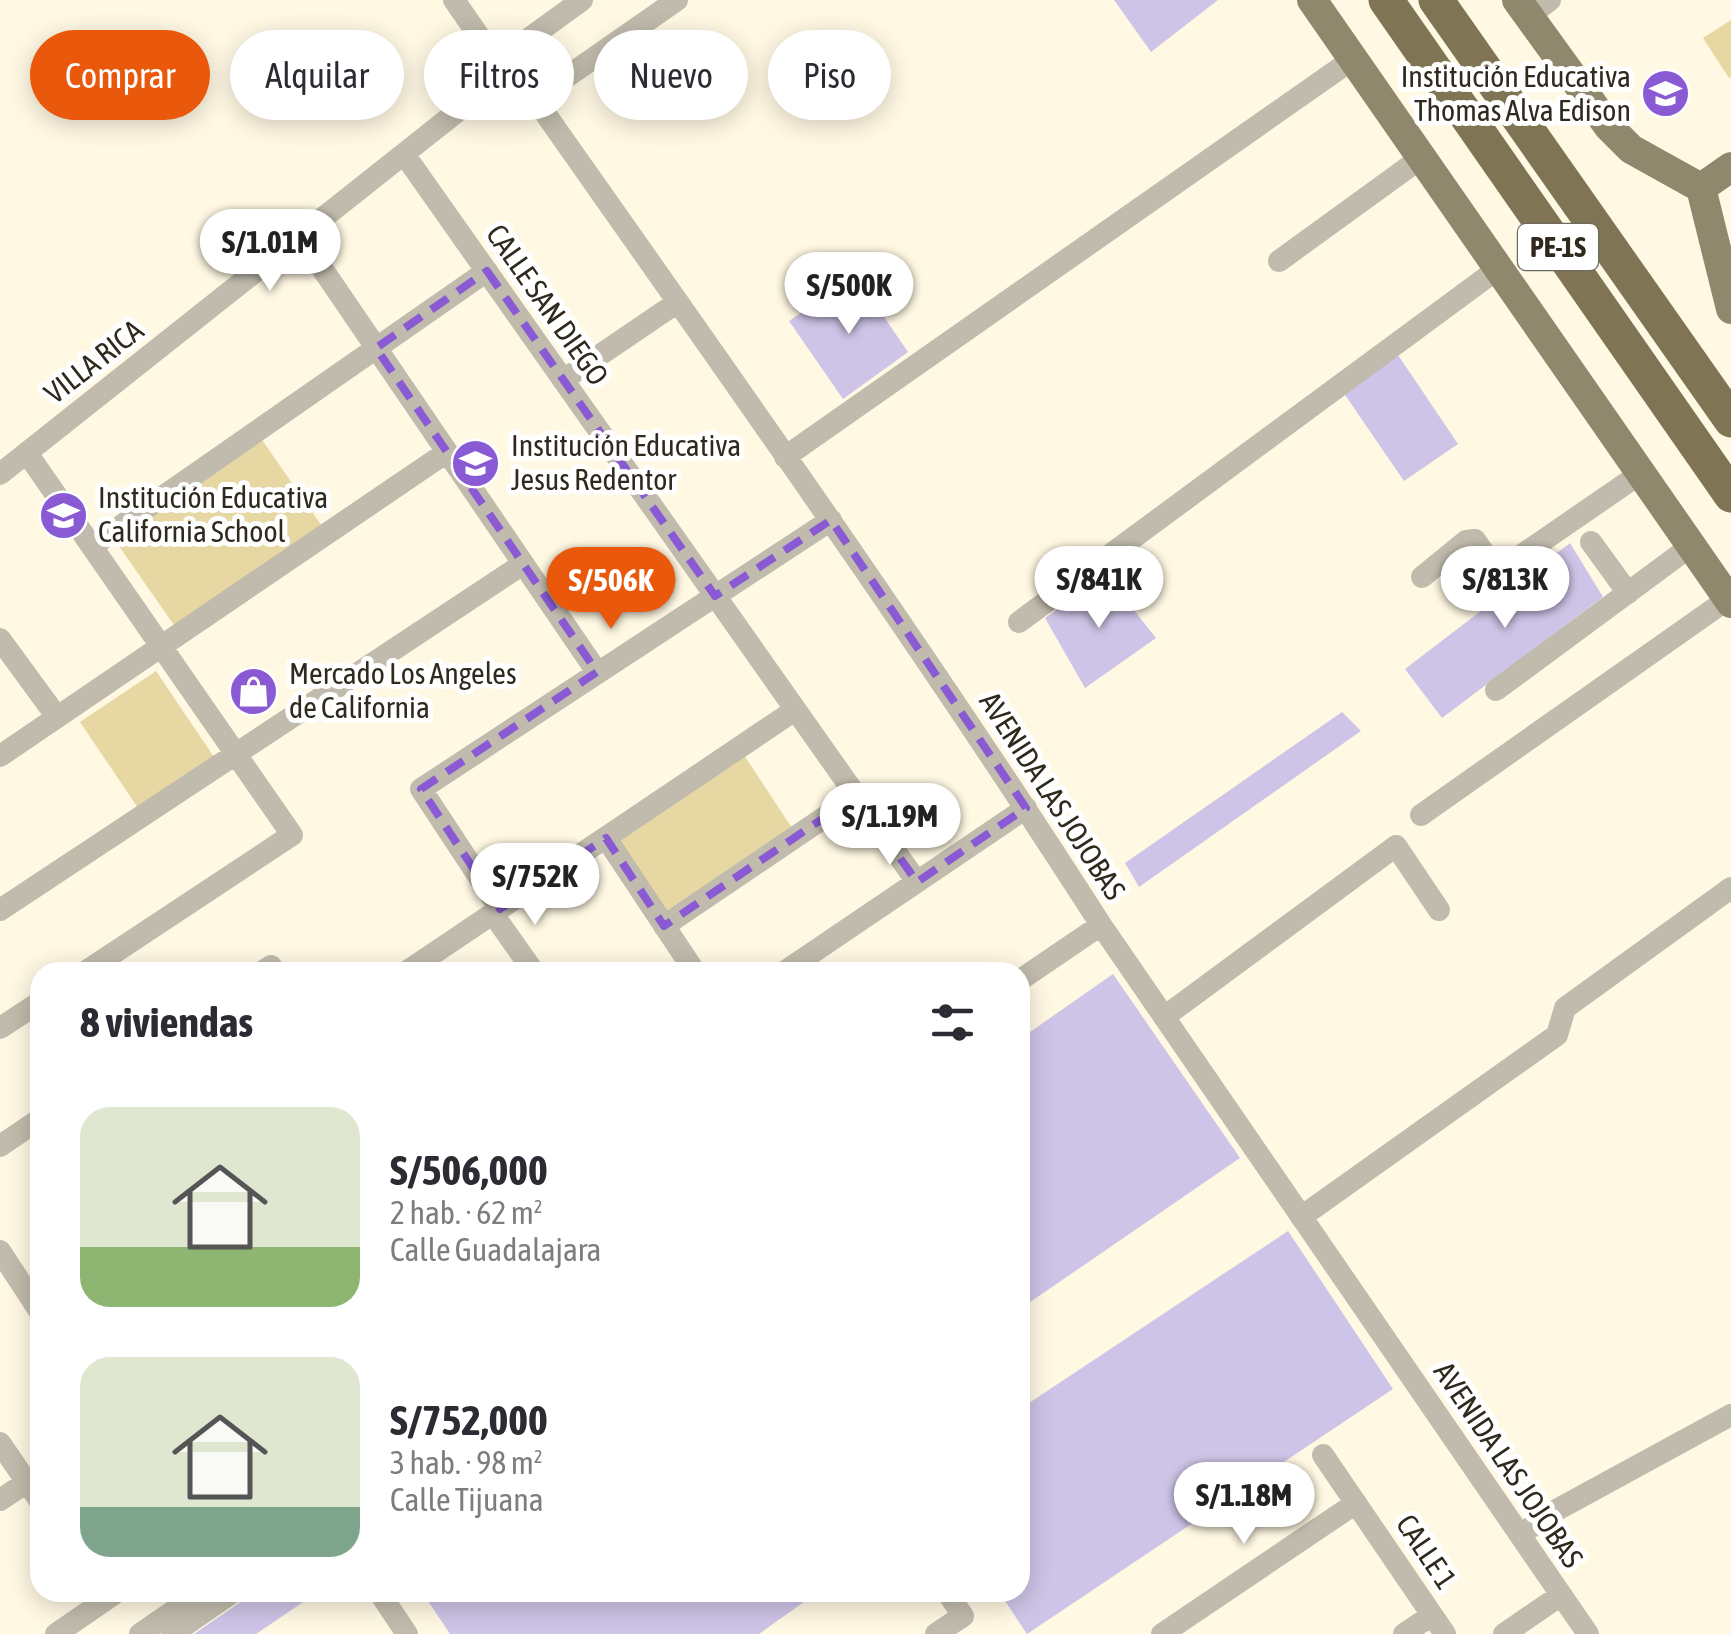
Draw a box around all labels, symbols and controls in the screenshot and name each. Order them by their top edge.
chip: Comprar [30,30,210,120]
chip: Alquilar [230,30,404,120]
chip: Filtros [424,30,574,120]
chip: Nuevo [594,30,748,120]
chip: Piso [768,30,891,120]
place label: Institución Educativa Thomas Alva Edison [1401,59,1631,127]
school or university icon: Institución Educativa Thomas Alva Edison [1640,68,1692,120]
pin: S/1.01M [178,209,362,294]
street label: CALLE SAN DIEGO [480,218,616,391]
text: S/1.01M [222,223,318,260]
road number: PE-1S [1518,224,1598,270]
pin: S/500K [768,252,930,337]
text: S/500K [806,266,892,303]
street label: VILLA RICA [38,312,149,410]
place label: Institución Educativa Jesus Redentor [511,428,741,496]
school or university icon: Institución Educativa Jesus Redentor [450,437,502,489]
place label: Institución Educativa California School [98,480,328,548]
school or university icon: Institución Educativa California School [37,489,89,541]
pin: S/841K [1018,546,1180,631]
pin: S/813K [1424,546,1586,631]
pin: S/506K [530,547,692,632]
text: S/841K [1056,560,1142,597]
text: S/813K [1462,560,1548,597]
text: S/506K [568,561,654,598]
place label: Mercado Los Angeles de California [289,656,517,724]
shop icon: Mercado Los Angeles de California [228,665,280,717]
street label: AVENIDA LAS JOJOBAS [973,685,1133,906]
pin: S/1.19M [798,783,982,868]
text: S/1.19M [842,797,938,834]
pin: S/752K [454,843,616,928]
text: S/752K [492,857,578,894]
icon: filters [925,995,980,1050]
text: 8 viviendas [80,998,253,1046]
text: S/506,000 [390,1146,548,1194]
icon: home [160,1147,280,1267]
text: 2 hab. · 62 m² [390,1194,543,1231]
text: Calle Guadalajara [390,1231,601,1268]
street label: AVENIDA LAS JOJOBAS [1428,1355,1590,1574]
text: S/752,000 [390,1396,548,1444]
icon: home [160,1397,280,1517]
text: 3 hab. · 98 m² [390,1444,543,1481]
pin: S/1.18M [1152,1462,1336,1547]
text: S/1.18M [1196,1476,1292,1513]
text: Calle Tijuana [390,1481,544,1518]
street label: CALLE 1 [1390,1508,1464,1595]

